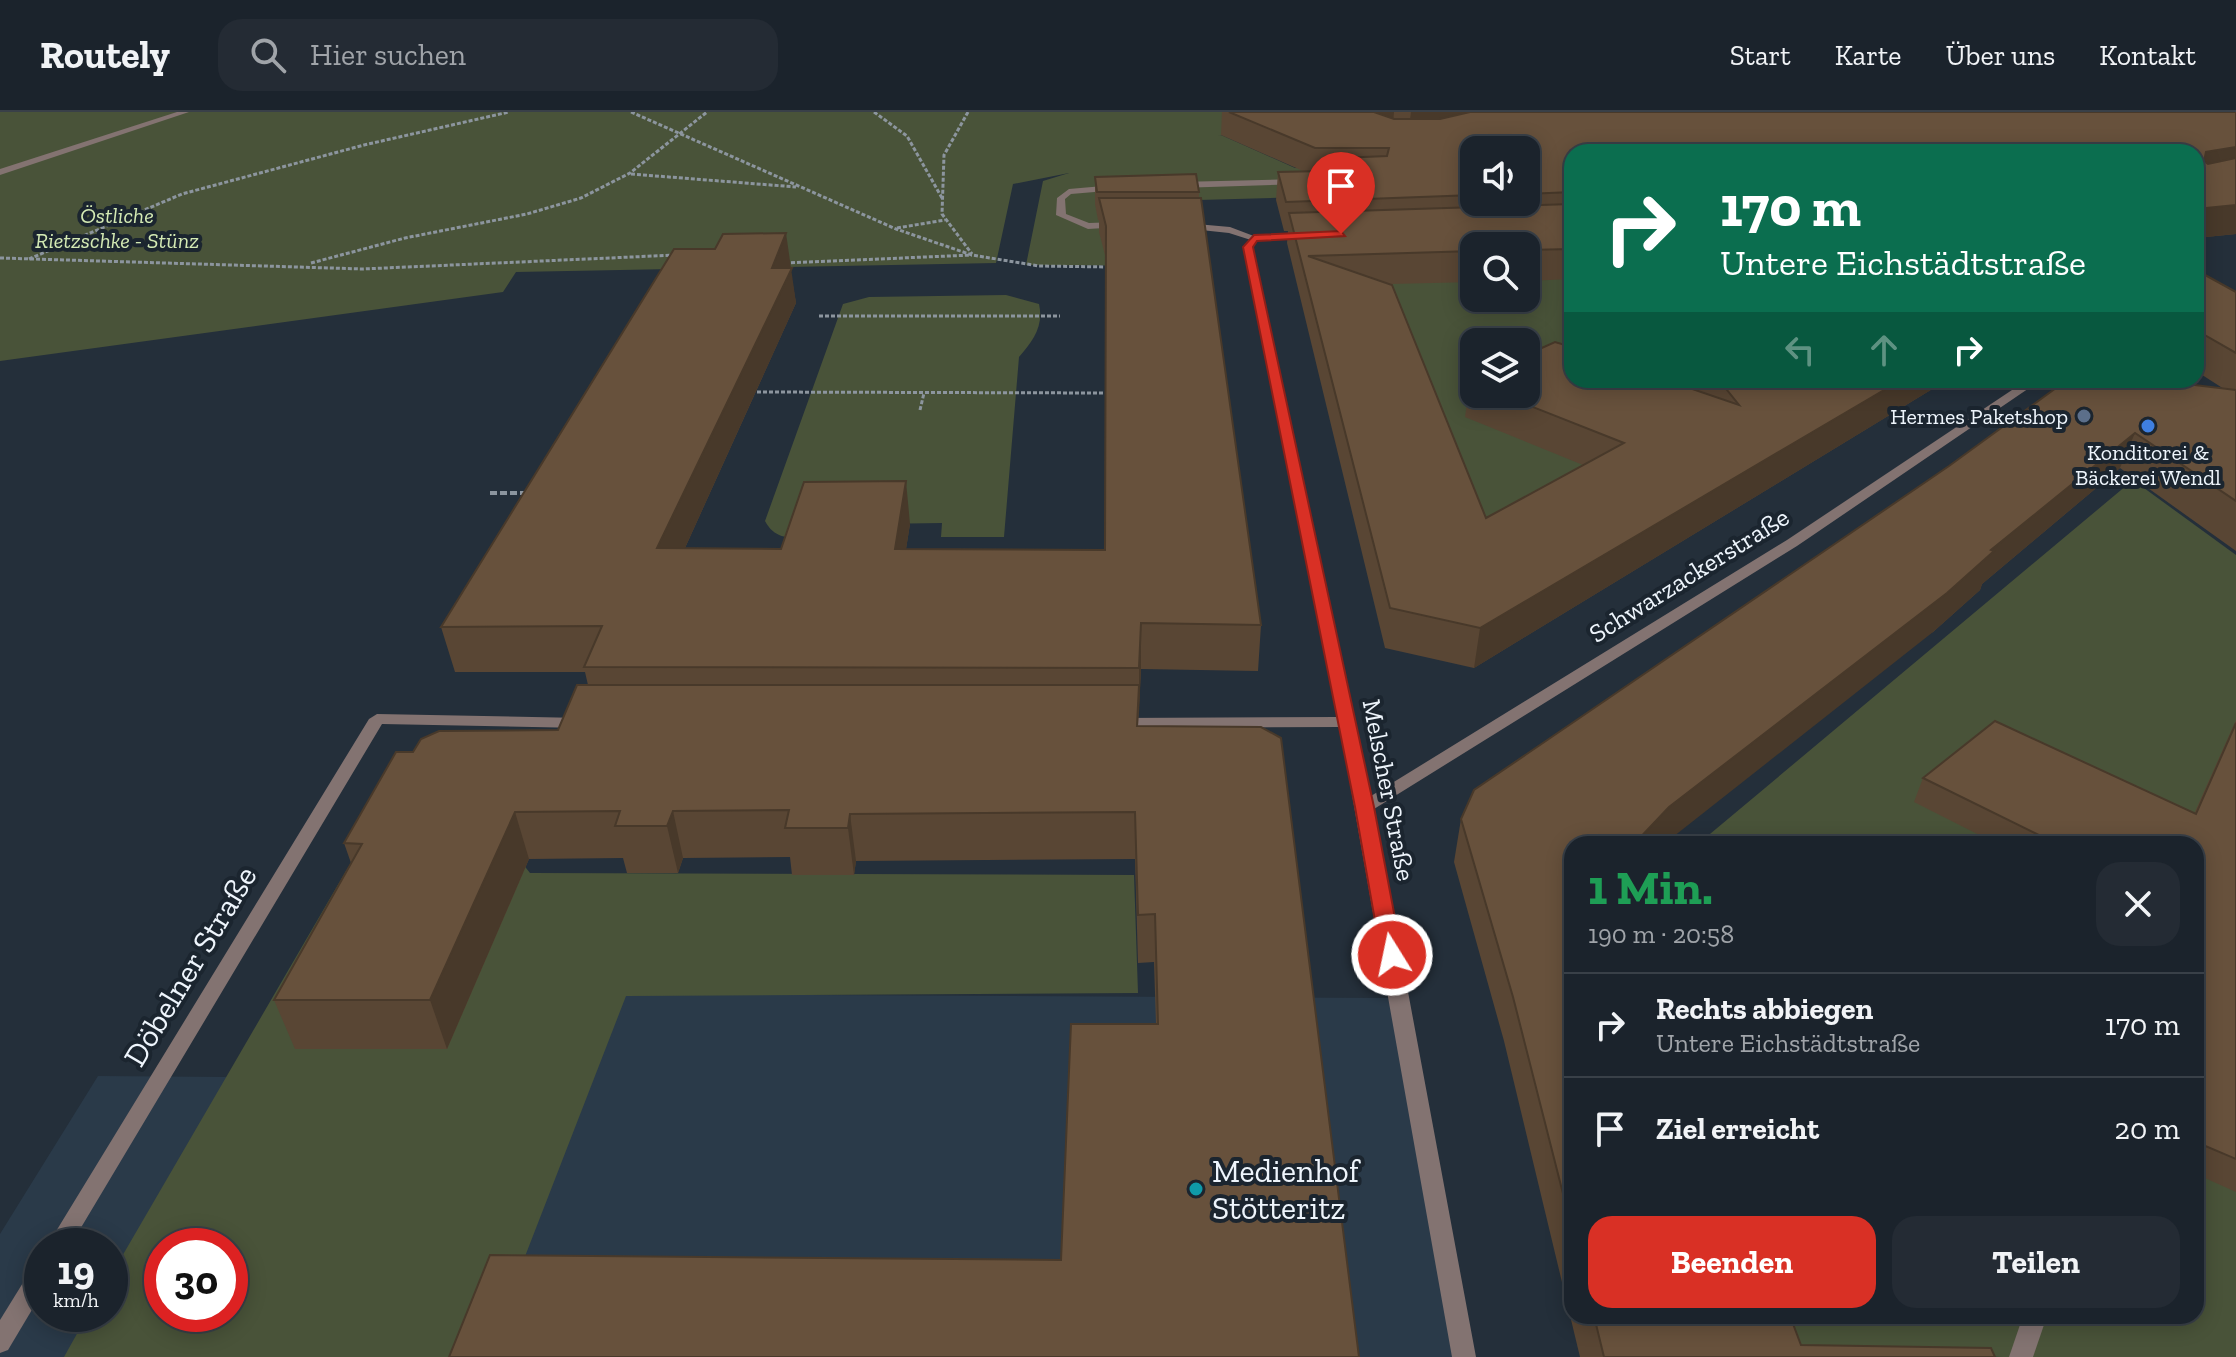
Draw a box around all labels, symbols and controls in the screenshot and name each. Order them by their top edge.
search box [218,19,778,91]
text: Routely [40,32,170,78]
icon: search [246,33,290,77]
text: Hier suchen [310,37,466,73]
text: Start [1730,39,1791,72]
text: Karte [1835,39,1901,72]
text: Über uns [1945,39,2055,72]
text: Kontakt [2099,39,2196,72]
map controls [1460,136,1540,408]
button: sound [1460,136,1540,216]
pin [1307,152,1375,234]
icon: arrive [1319,164,1363,208]
text: 170 m [1720,173,1861,240]
icon: right [1588,176,1692,280]
park label: Östliche Rietzschke - Stünz [35,202,199,254]
button: search [1460,232,1540,312]
text: Untere Eichstädtstraße [1720,241,2086,284]
button: layers [1460,328,1540,408]
icon: left [1778,328,1822,372]
icon: ahead [1862,328,1906,372]
icon: right [1946,328,1990,372]
place label: Hermes Paketshop [1890,403,2068,430]
marker: Hermes Paketshop [2075,407,2093,425]
marker: Konditorei & Bäckerei Wendl [2139,417,2157,435]
place label: Konditorei & Bäckerei Wendl [2075,439,2221,491]
street label: Schwarzackerstraße [1583,501,1795,649]
street label: Melscher Straße [1356,697,1422,883]
street label: Döbelner Straße [115,859,265,1073]
text: 1 Min. [1588,859,1713,916]
button: close [2096,862,2180,946]
position arrow [1350,913,1434,997]
text: 190 m · 20:58 [1588,918,1734,950]
text: Rechts abbiegen [1656,991,1873,1027]
icon: right [1588,1003,1632,1047]
text: 170 m [2105,1007,2180,1043]
text: Untere Eichstädtstraße [1656,1027,1920,1059]
icon: arrive [1588,1107,1632,1151]
text: Ziel erreicht [1656,1111,1819,1147]
text: 20 m [2115,1111,2180,1147]
place label: Medienhof Stötteritz [1212,1152,1362,1227]
marker: Medienhof Stötteritz [1187,1180,1205,1198]
button: Beenden [1588,1216,1876,1308]
button: Teilen [1892,1216,2180,1308]
speed limit sign: 30 [144,1228,248,1332]
text: 19 [57,1246,95,1294]
text: km/h [53,1288,99,1312]

